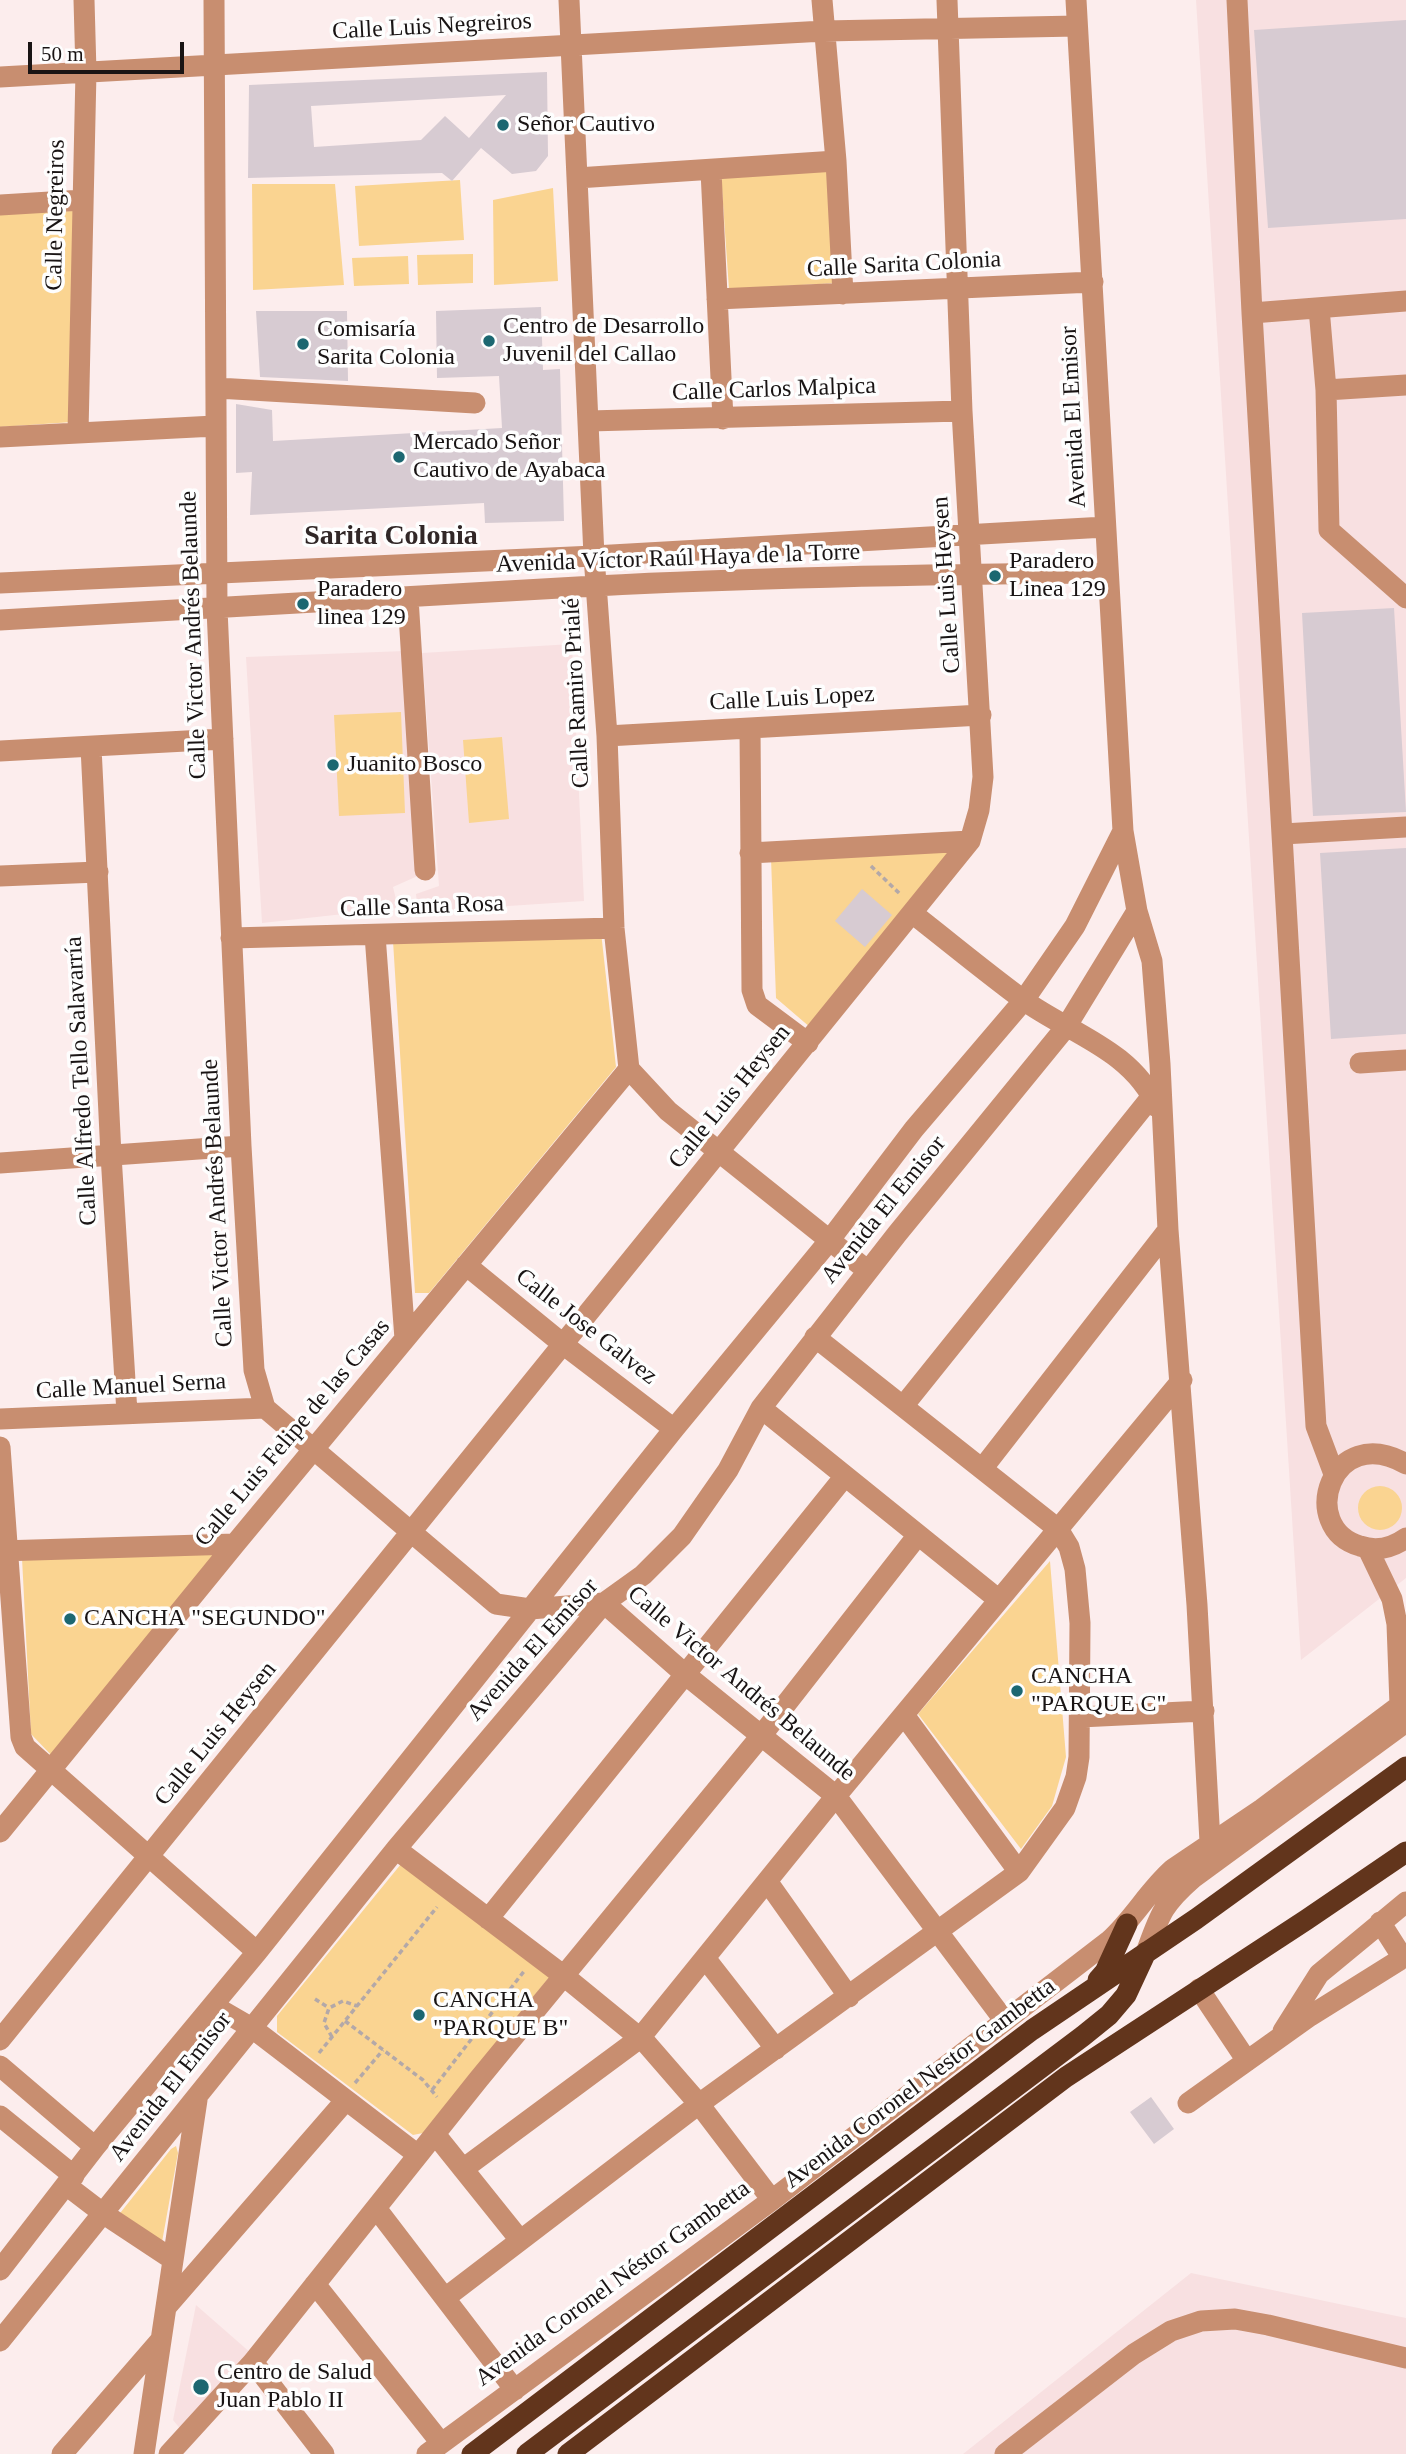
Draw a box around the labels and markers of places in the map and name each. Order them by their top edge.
place label: Señor Cautivo [517,111,655,139]
marker: Señor Cautivo [495,117,511,133]
place label: Centro de Desarrollo Juvenil del Callao [503,313,704,369]
place label: Comisaría Sarita Colonia [317,316,455,372]
marker: Centro de Desarrollo Juvenil del Callao [481,333,497,349]
marker: Comisaría Sarita Colonia [295,336,311,352]
place label: Mercado Señor Cautivo de Ayabaca [413,429,605,485]
marker: Mercado Señor Cautivo de Ayabaca [391,449,407,465]
place label: Paradero Linea 129 [1009,548,1106,604]
marker: Paradero Linea 129 [987,568,1003,584]
place label: Paradero linea 129 [317,576,406,632]
marker: Paradero linea 129 [295,596,311,612]
place label: Juanito Bosco [347,751,482,779]
marker: Juanito Bosco [325,757,341,773]
place label: CANCHA "SEGUNDO" [84,1605,326,1633]
marker: CANCHA "SEGUNDO" [62,1611,78,1627]
place label: CANCHA "PARQUE C" [1031,1663,1166,1719]
marker: CANCHA "PARQUE C" [1009,1683,1025,1699]
place label: CANCHA "PARQUE B" [433,1987,568,2043]
marker: CANCHA "PARQUE B" [411,2007,427,2023]
place label: Centro de Salud Juan Pablo II [217,2359,372,2415]
marker: Centro de Salud Juan Pablo II [191,2377,211,2397]

